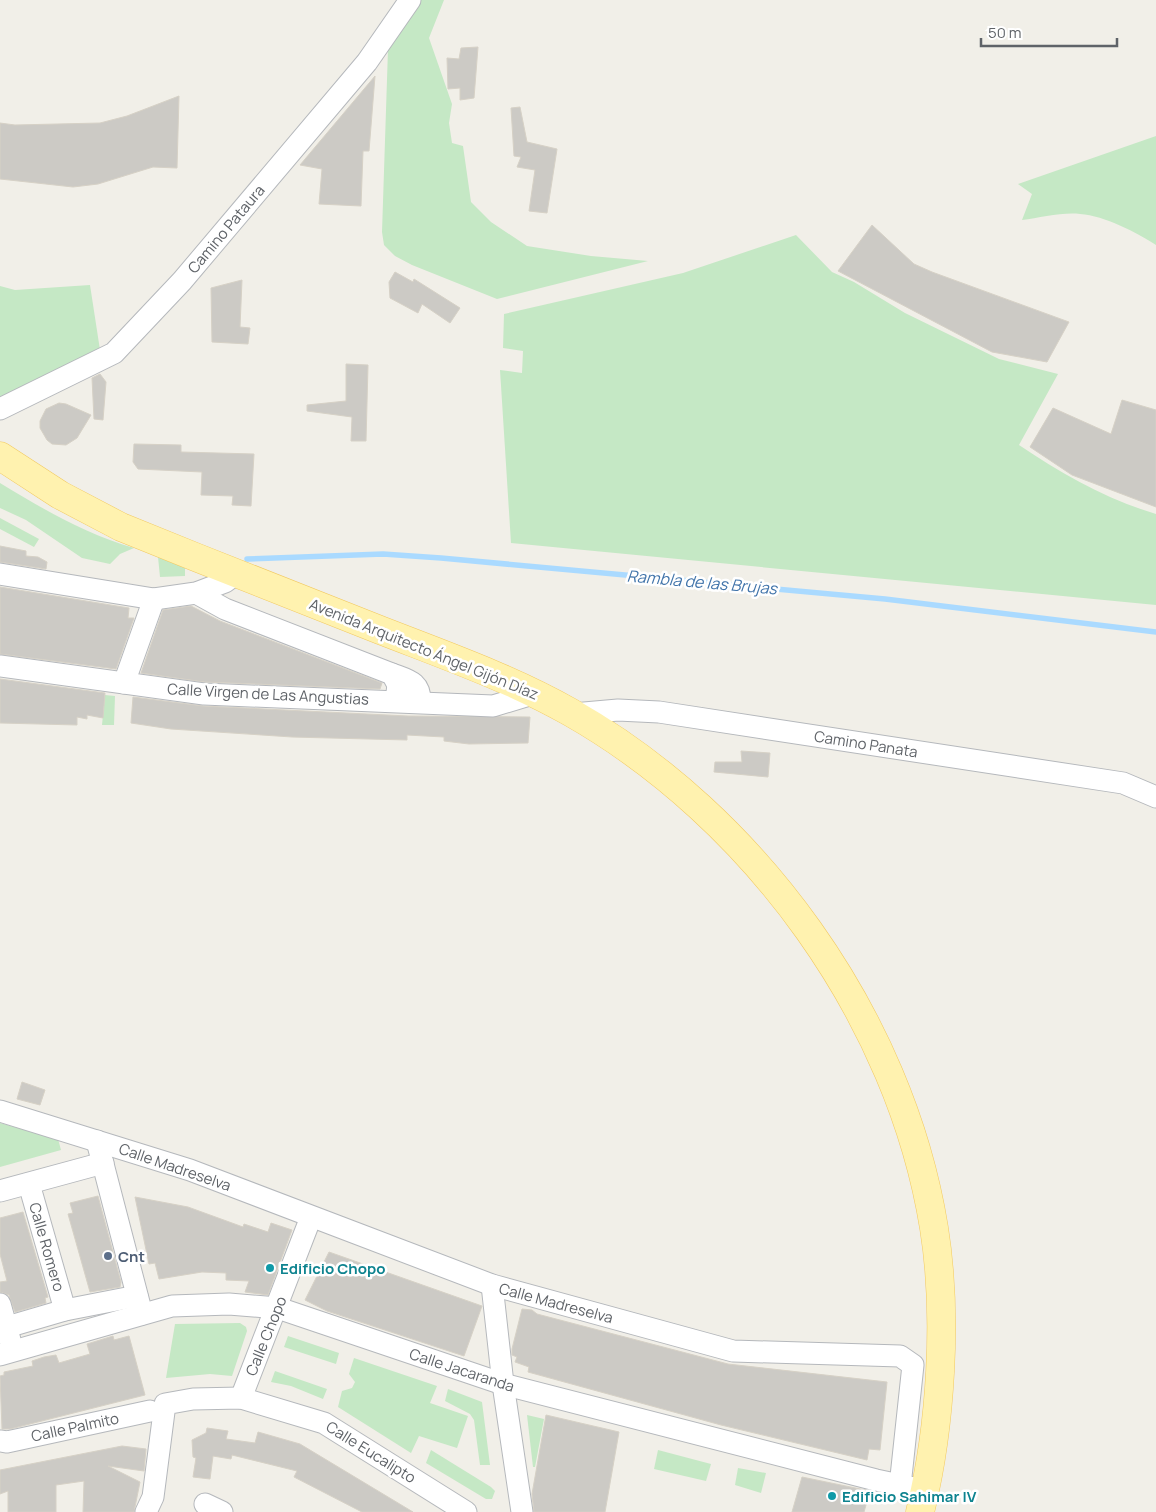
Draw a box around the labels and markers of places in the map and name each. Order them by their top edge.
place label: Cnt [118,1246,145,1267]
marker: Cnt [102,1250,114,1262]
place label: Edificio Chopo [280,1258,385,1279]
marker: Edificio Chopo [264,1262,276,1274]
place label: Edificio Sahimar IV [842,1486,977,1507]
marker: Edificio Sahimar IV [826,1490,838,1502]

